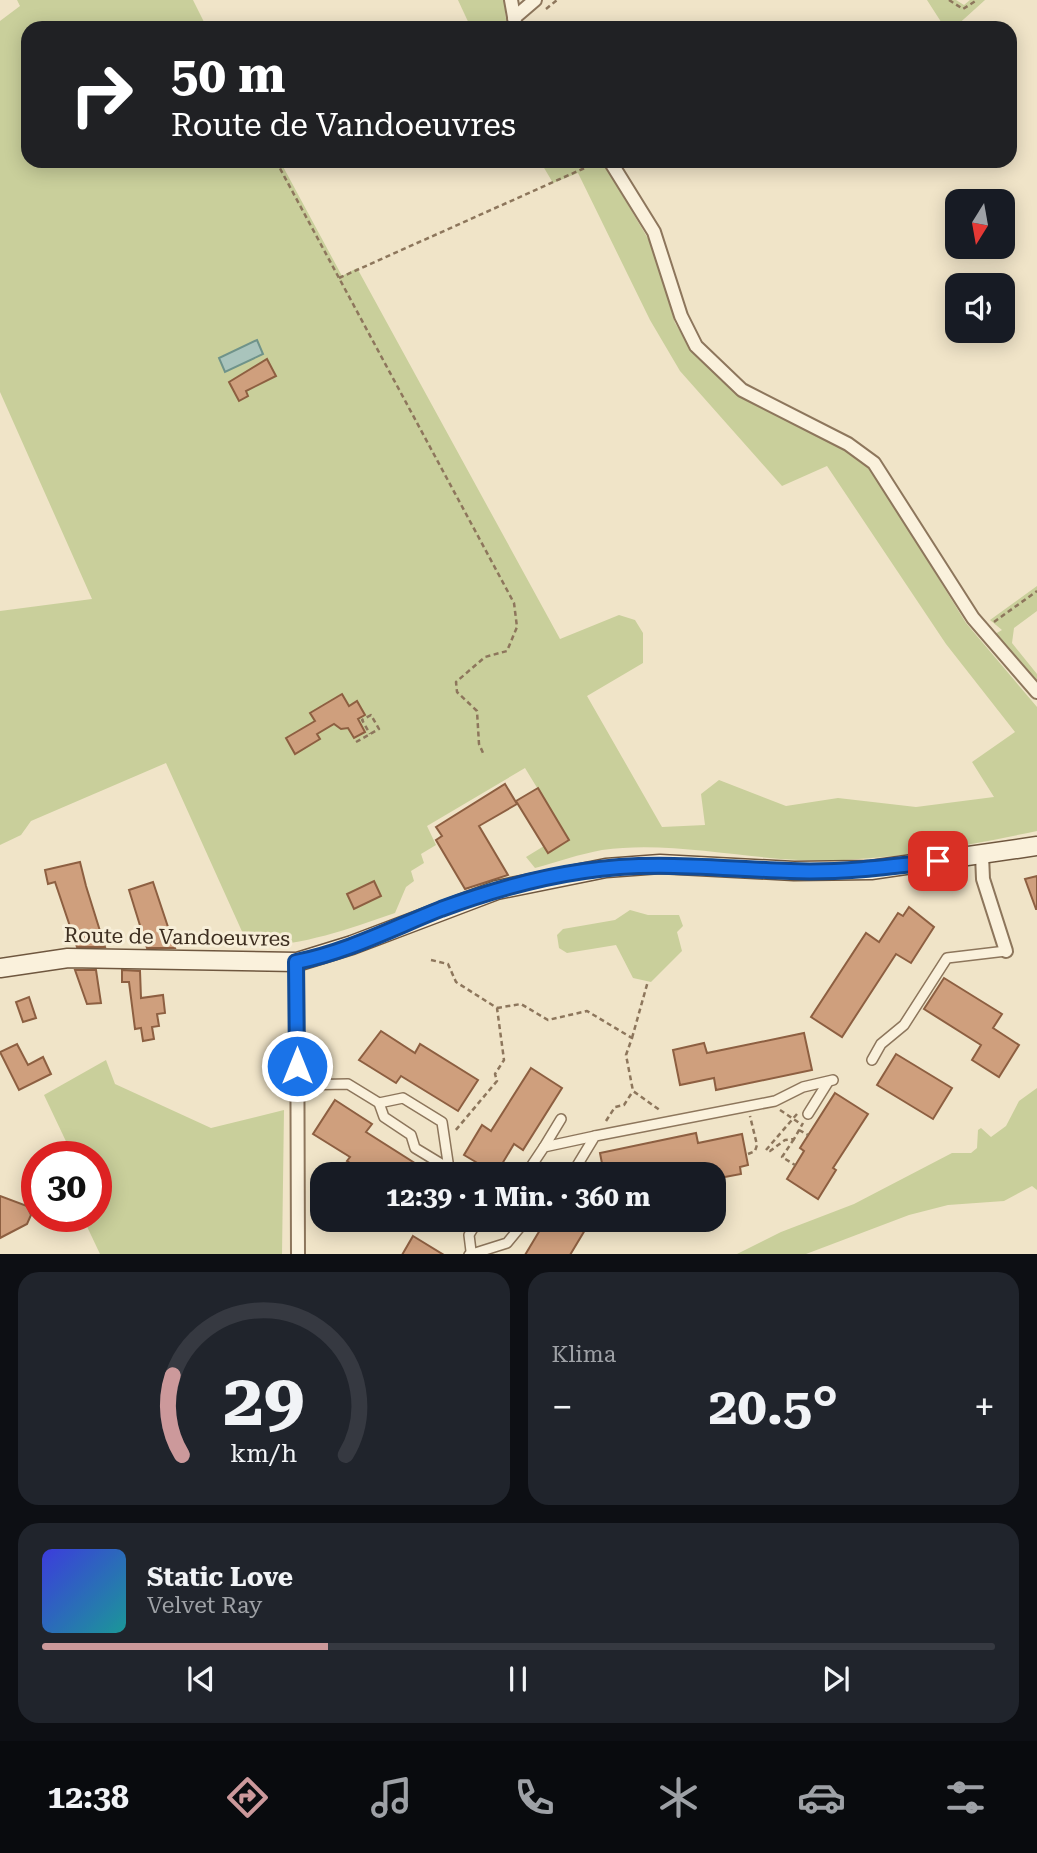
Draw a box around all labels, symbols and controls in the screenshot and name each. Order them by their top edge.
text: 50 m [171,47,286,104]
icon: right [56,49,147,140]
text: Route de Vandoeuvres [171,106,516,144]
north arrow [945,189,1015,259]
map controls [945,189,1015,343]
button: sound [945,273,1015,343]
pin [908,831,968,891]
icon: arrive [919,842,957,880]
street label: Route de Vandoeuvres [64,923,290,951]
position arrow [260,1029,334,1103]
speed limit sign: 30 [21,1141,112,1232]
text: 12:39 · 1 Min. · 360 m [386,1182,650,1212]
text: Klima [552,1341,616,1368]
text: 29 [223,1358,305,1443]
text: 20.5° [708,1376,838,1437]
text: − [552,1385,573,1429]
text: + [974,1385,995,1429]
text: km/h [230,1438,297,1467]
text: Static Love [147,1562,293,1592]
text: Velvet Ray [147,1592,262,1619]
icon: previous [182,1660,220,1698]
icon: pause [499,1660,537,1698]
icon: next [817,1660,855,1698]
icon: directions [223,1773,272,1822]
icon: music [367,1773,416,1822]
icon: phone [510,1773,559,1822]
icon: climate [654,1773,703,1822]
icon: car [797,1773,846,1822]
icon: filters [941,1773,990,1822]
text: 12:38 [47,1778,129,1816]

